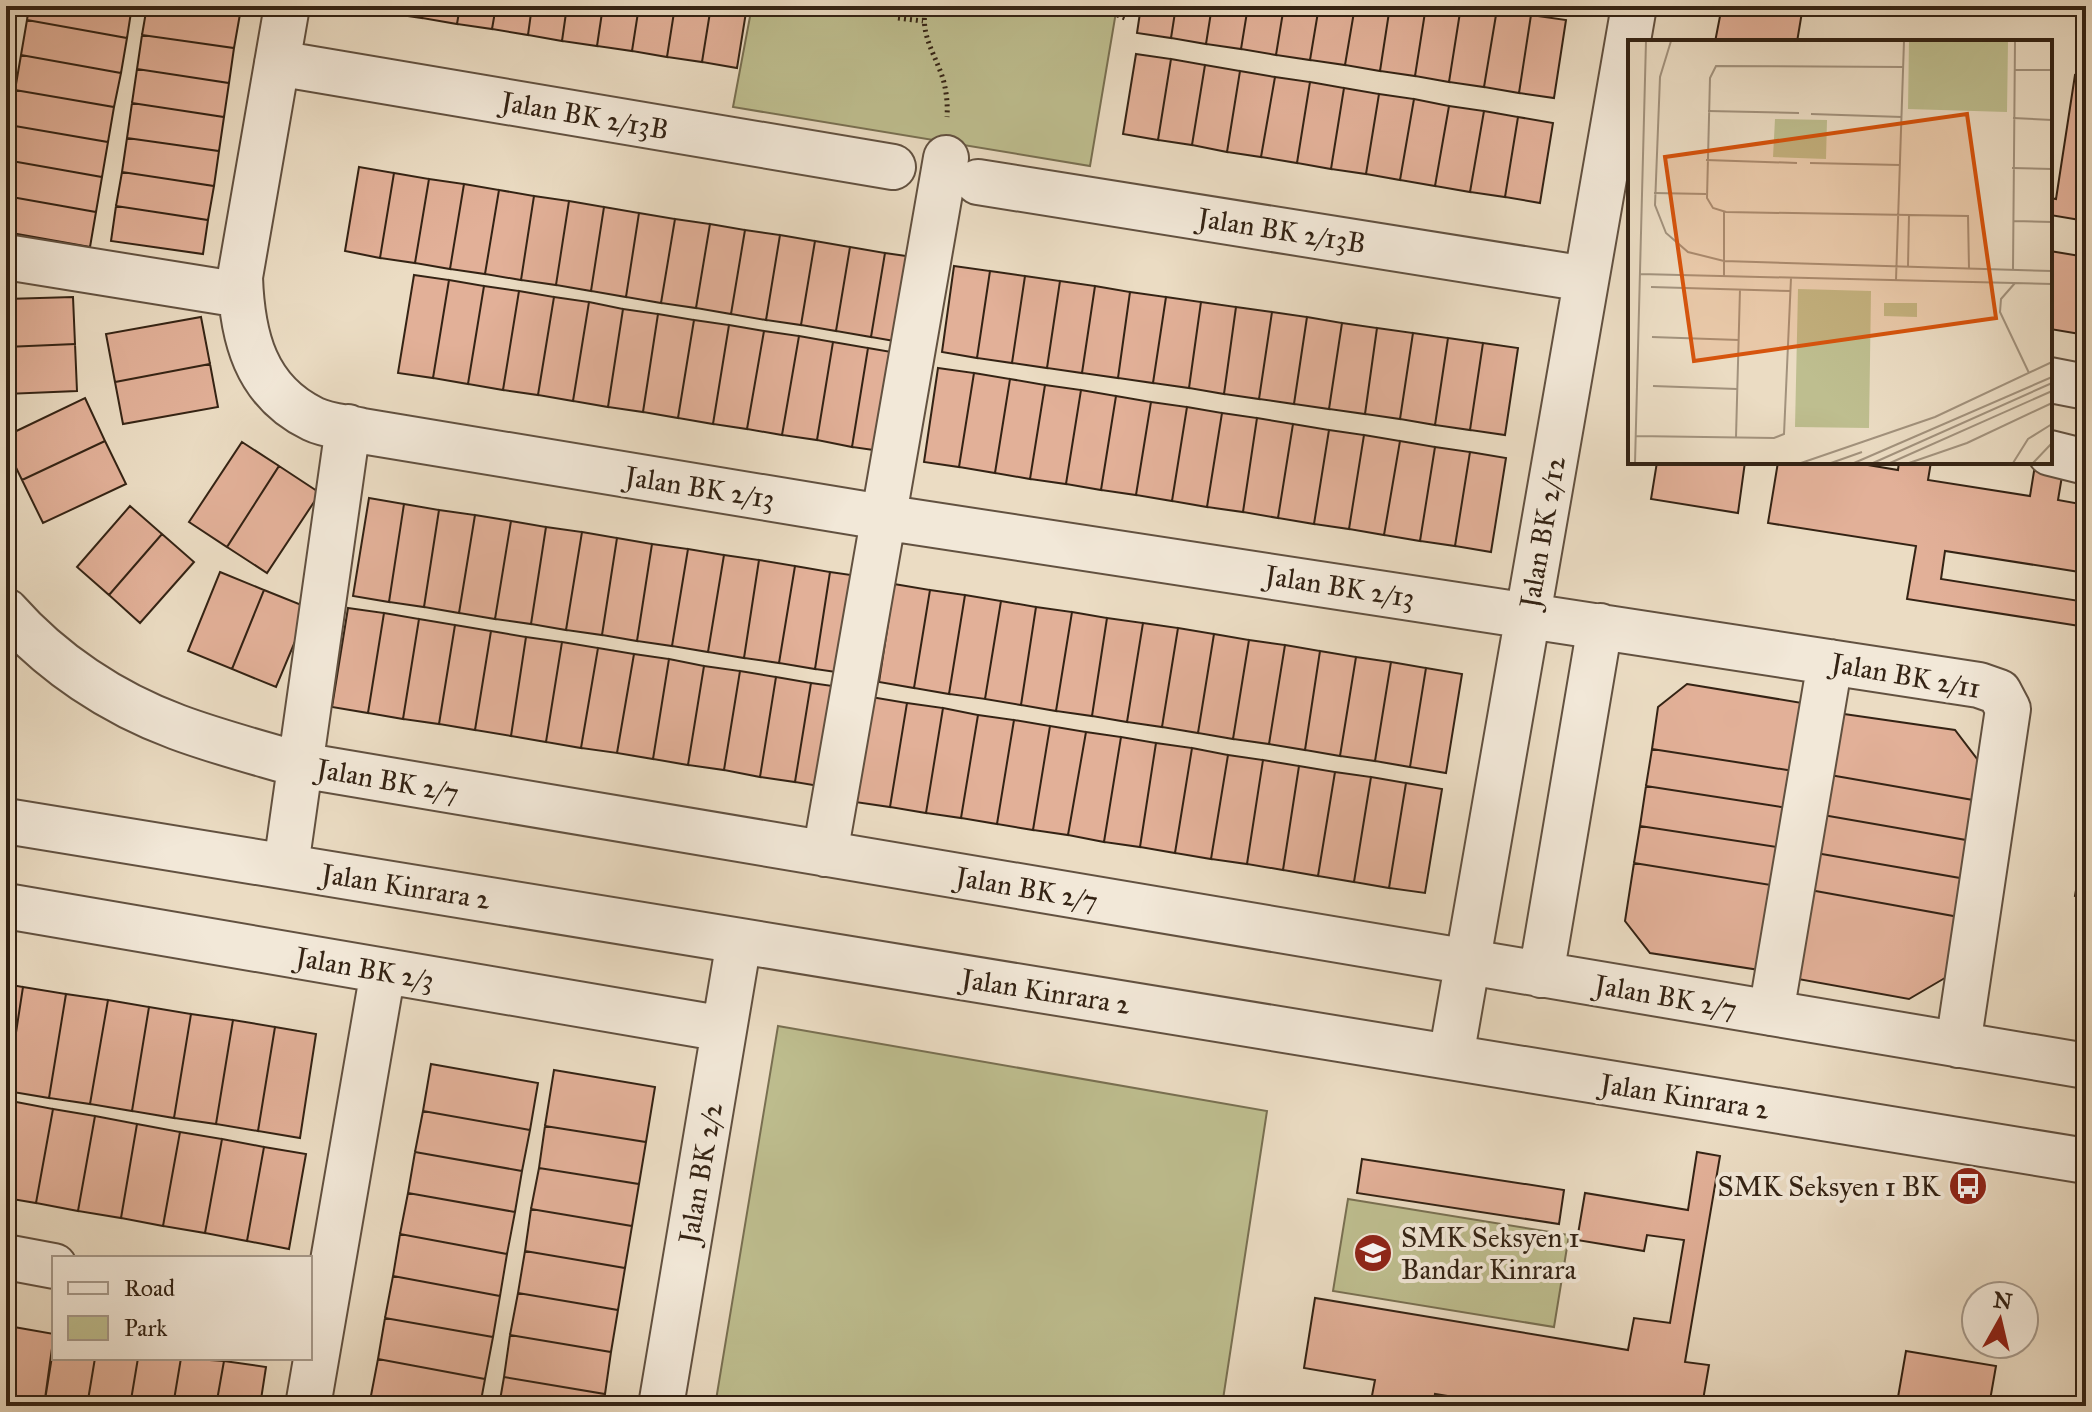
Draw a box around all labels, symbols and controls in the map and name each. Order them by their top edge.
inset map [1628,40,2052,464]
street label: Jalan BK 2/13B [496,83,671,147]
street label: Jalan BK 2/13B [1193,199,1368,261]
street label: Jalan BK 2/12 [1511,453,1573,614]
street label: Jalan BK 2/13 [620,458,777,517]
street label: Jalan BK 2/13 [1260,557,1417,616]
street label: Jalan BK 2/11 [1826,645,1983,706]
street label: Jalan BK 2/7 [311,750,462,810]
street label: Jalan Kinrara 2 [316,855,493,917]
street label: Jalan BK 2/7 [950,858,1101,918]
street label: Jalan BK 2/3 [290,939,437,998]
street label: Jalan Kinrara 2 [956,960,1133,1022]
street label: Jalan BK 2/7 [1589,966,1740,1026]
street label: Jalan Kinrara 2 [1595,1065,1772,1127]
street label: Jalan BK 2/2 [670,1100,730,1249]
bus stop icon: SMK Seksyen 1 BK [1947,1165,1989,1207]
place label: SMK Seksyen 1 BK [1717,1169,1941,1204]
place label: SMK Seksyen 1 Bandar Kinrara [1401,1220,1579,1287]
school or university icon: SMK Seksyen 1 Bandar Kinrara [1352,1232,1394,1274]
legend [52,1256,312,1360]
text: Road [124,1273,175,1303]
north arrow [1960,1280,2040,1360]
text: N [1992,1286,2014,1315]
text: Park [124,1313,168,1343]

